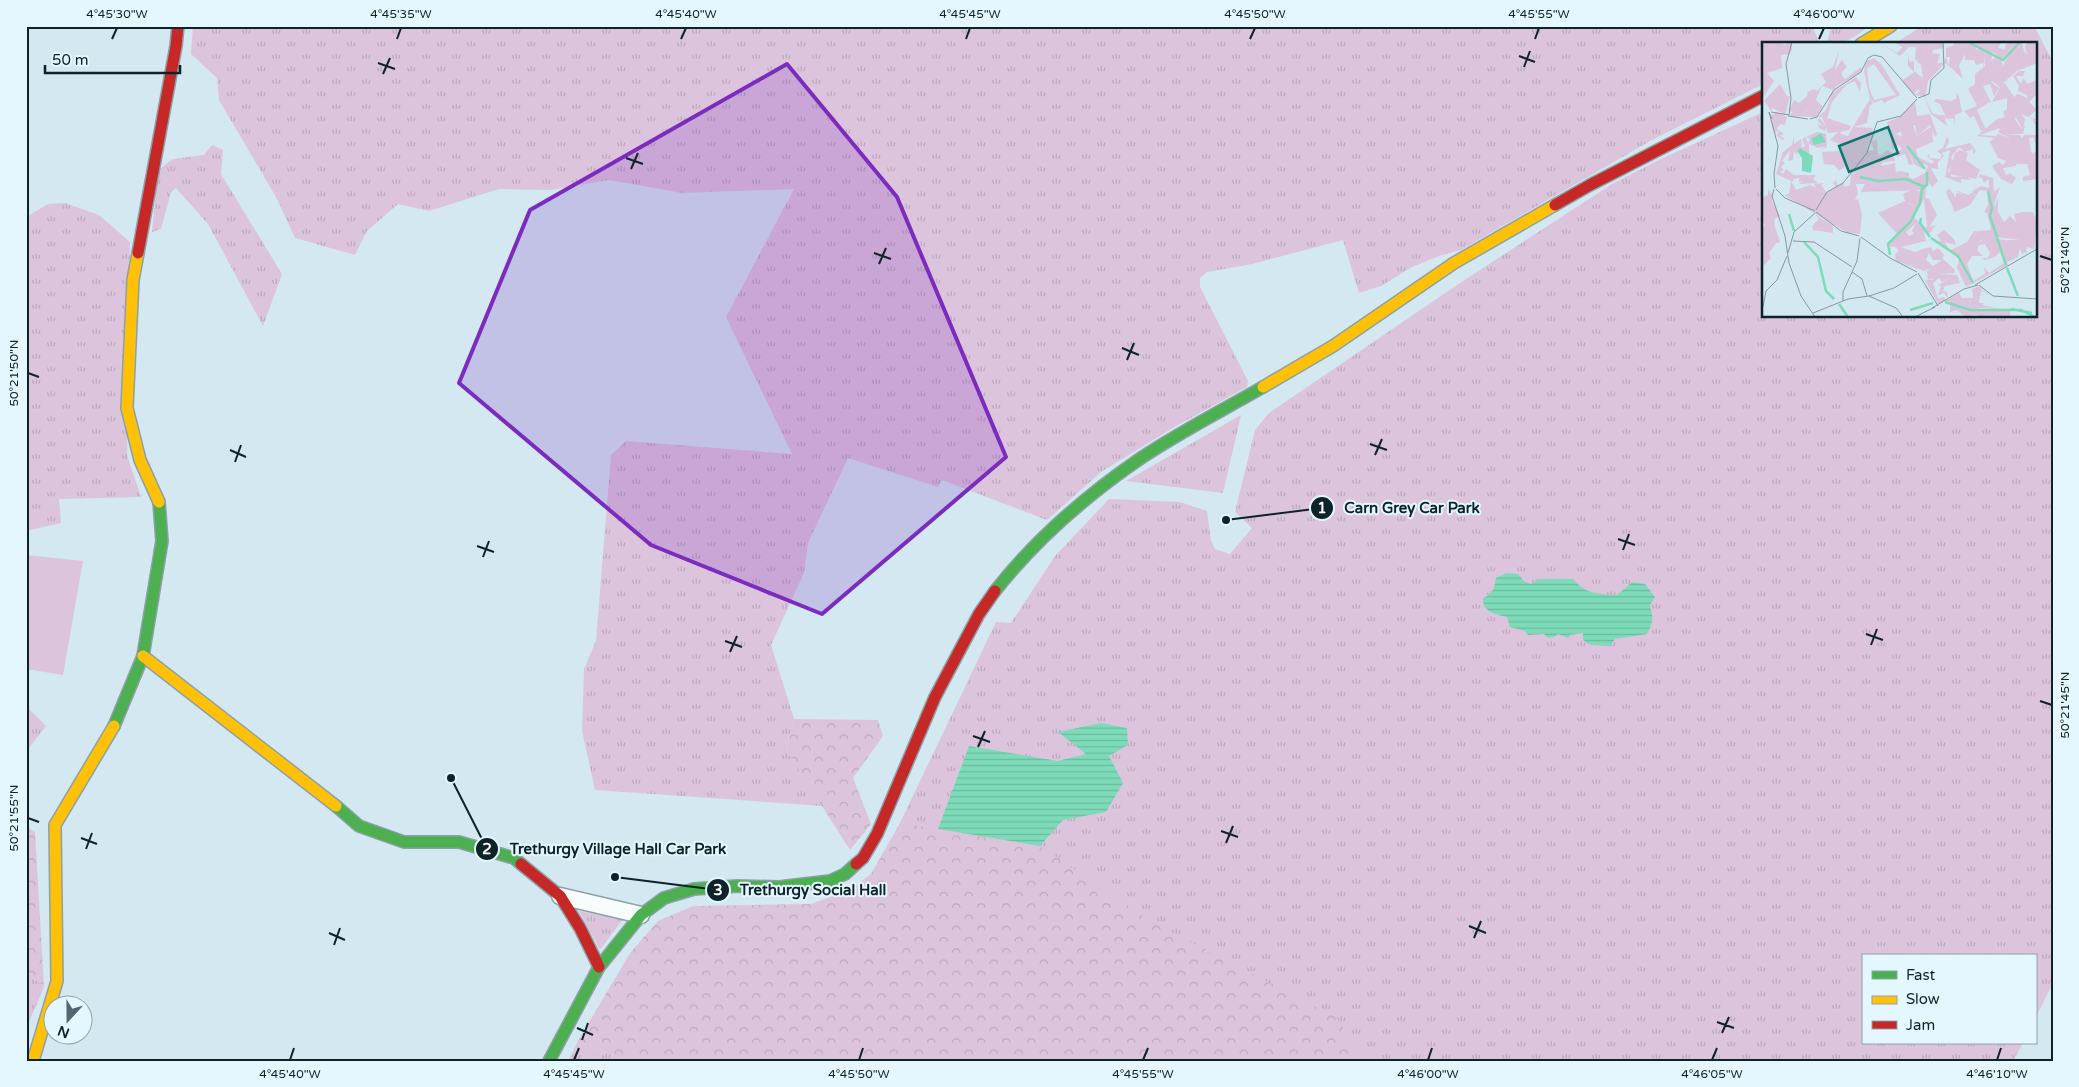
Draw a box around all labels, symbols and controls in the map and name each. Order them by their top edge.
text: 4°45'30"W [86,7,148,21]
text: 4°45'35"W [370,7,432,21]
text: 4°45'40"W [655,7,717,21]
text: 4°45'45"W [939,7,1001,21]
text: 4°45'50"W [1224,7,1286,21]
text: 4°45'55"W [1508,7,1570,21]
text: 4°46'00"W [1793,7,1855,21]
scale bar [45,42,180,74]
inset map [1762,42,2036,318]
text: 50 m [52,51,89,69]
text: 50°21'40"N [2058,227,2072,294]
text: 50°21'50"N [7,340,21,407]
callout: Carn Grey Car Park [1309,493,1490,523]
text: 1 [1317,499,1327,517]
text: Carn Grey Car Park [1344,499,1480,518]
text: 50°21'45"N [2058,672,2072,739]
text: 50°21'55"N [7,785,21,852]
callout: Trethurgy Village Hall Car Park [474,834,736,864]
text: 2 [482,840,492,858]
text: Trethurgy Village Hall Car Park [509,840,726,859]
callout: Trethurgy Social Hall [705,875,897,905]
text: 3 [713,881,723,899]
text: Trethurgy Social Hall [739,881,886,900]
legend [1862,954,2036,1044]
text: Fast [1906,966,1936,984]
text: Slow [1906,990,1940,1008]
north arrow [42,994,92,1044]
text: Jam [1906,1016,1935,1034]
text: N [55,1022,72,1042]
text: 4°45'40"W [259,1067,321,1081]
text: 4°45'45"W [543,1067,605,1081]
text: 4°45'50"W [828,1067,890,1081]
text: 4°45'55"W [1112,1067,1174,1081]
text: 4°46'00"W [1397,1067,1459,1081]
text: 4°46'05"W [1681,1067,1743,1081]
text: 4°46'10"W [1966,1067,2028,1081]

